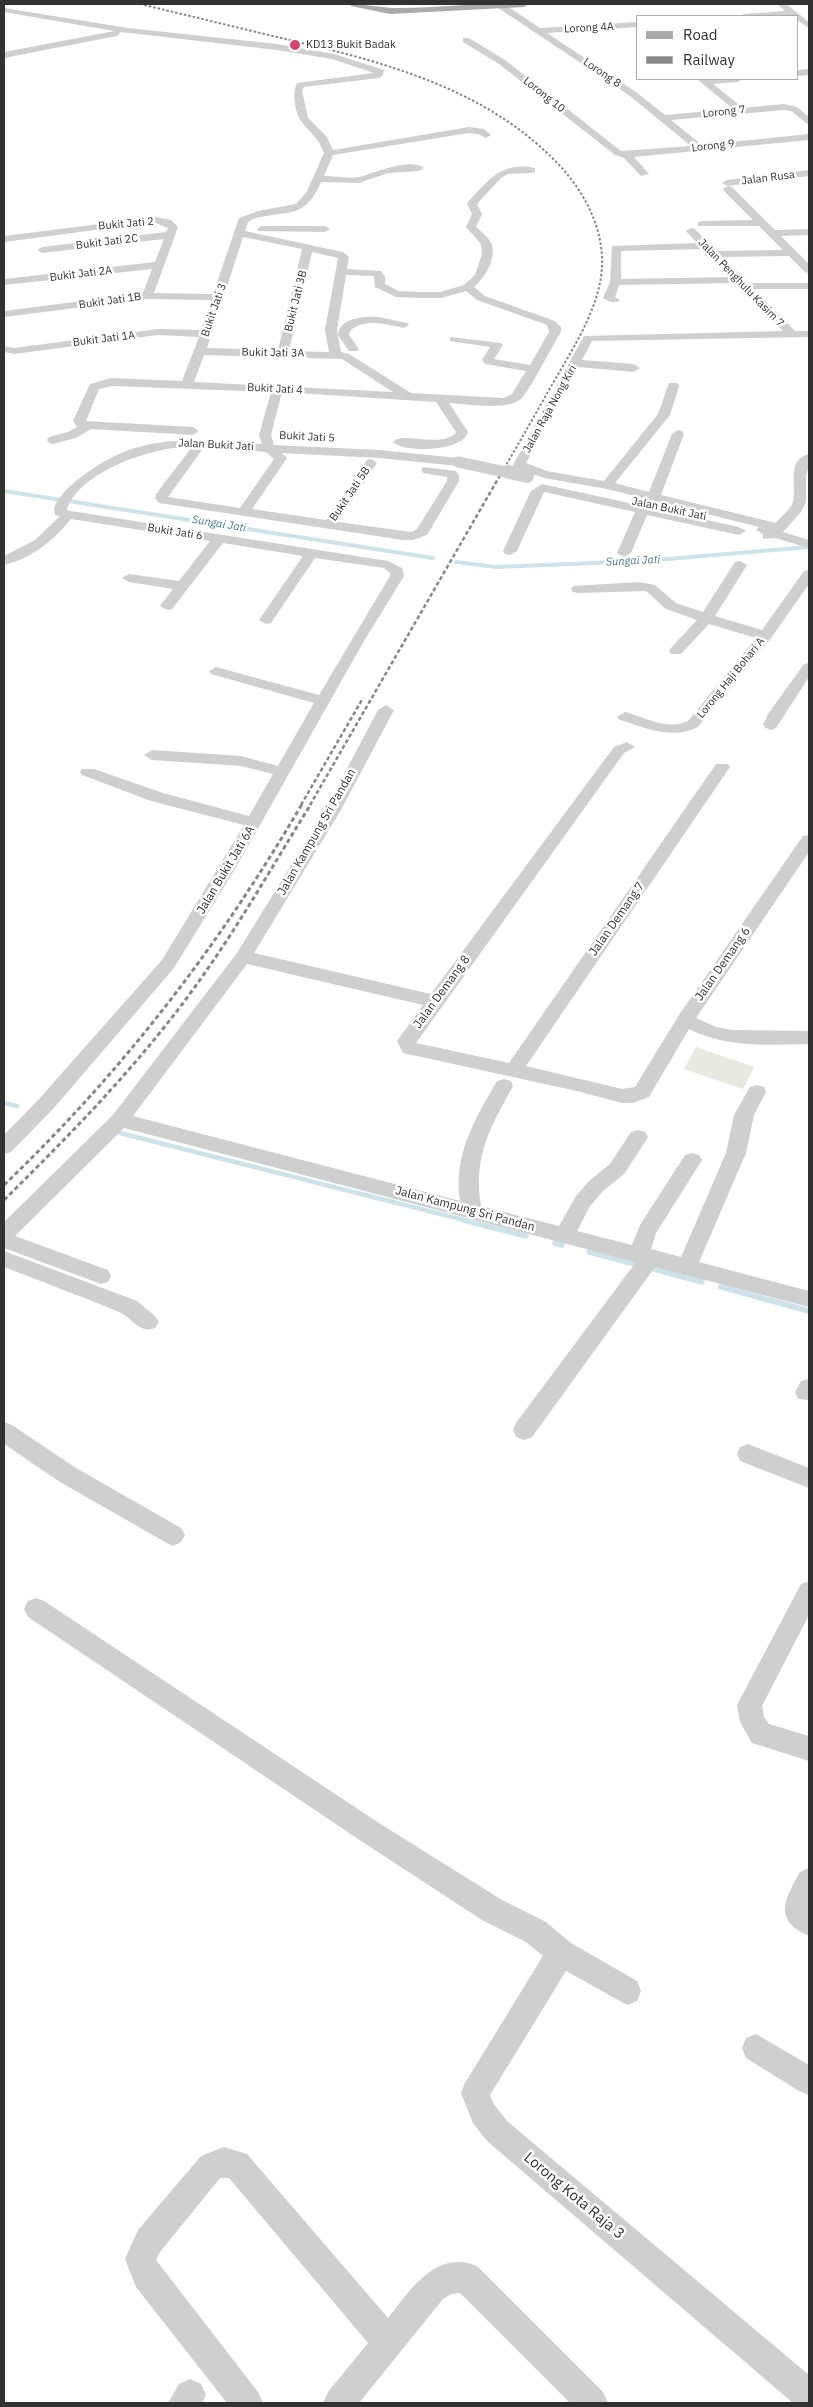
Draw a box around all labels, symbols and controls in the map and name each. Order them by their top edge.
legend [636,15,798,80]
street label: Lorong 4A [564,20,614,36]
text: Road [683,25,718,44]
marker: KD13 Bukit Badak [288,38,302,52]
place label: KD13 Bukit Badak [306,38,396,52]
text: Railway [683,50,735,69]
street label: Lorong 8 [581,56,623,90]
street label: Lorong 10 [520,75,568,115]
street label: Lorong 7 [702,103,746,121]
street label: Lorong 9 [691,137,735,155]
street label: Jalan Rusa [741,168,795,188]
street label: Bukit Jati 2 [98,215,154,233]
street label: Bukit Jati 2C [75,232,139,252]
street label: Jalan Penghulu Kasim 7 [695,236,787,330]
street label: Bukit Jati 2A [49,264,113,284]
street label: Bukit Jati 3B [282,269,310,333]
street label: Bukit Jati 3 [199,282,229,338]
street label: Bukit Jati 1B [78,290,142,312]
street label: Bukit Jati 1A [72,329,136,349]
street label: Bukit Jati 3A [242,346,304,360]
street label: Jalan Raja Nong Kiri [520,363,580,455]
street label: Bukit Jati 4 [247,381,303,397]
street label: Bukit Jati 5 [279,429,335,445]
street label: Jalan Bukit Jati [178,436,254,454]
street label: Bukit Jati 5B [327,464,373,524]
street label: Jalan Bukit Jati [631,495,707,523]
water label: Sungai Jati [191,513,247,535]
street label: Bukit Jati 6 [146,521,204,543]
water label: Sungai Jati [605,553,661,569]
street label: Lorong Haji Bohari A [694,635,768,721]
street label: Jalan Kampung Sri Pandan [275,766,359,898]
street label: Jalan Bukit Jati 6A [194,823,258,917]
street label: Jalan Demang 7 [586,879,648,959]
street label: Jalan Demang 6 [692,924,754,1004]
street label: Jalan Demang 8 [411,953,473,1031]
street label: Jalan Kampung Sri Pandan [394,1183,536,1235]
street label: Lorong Kota Raja 3 [520,2149,628,2243]

